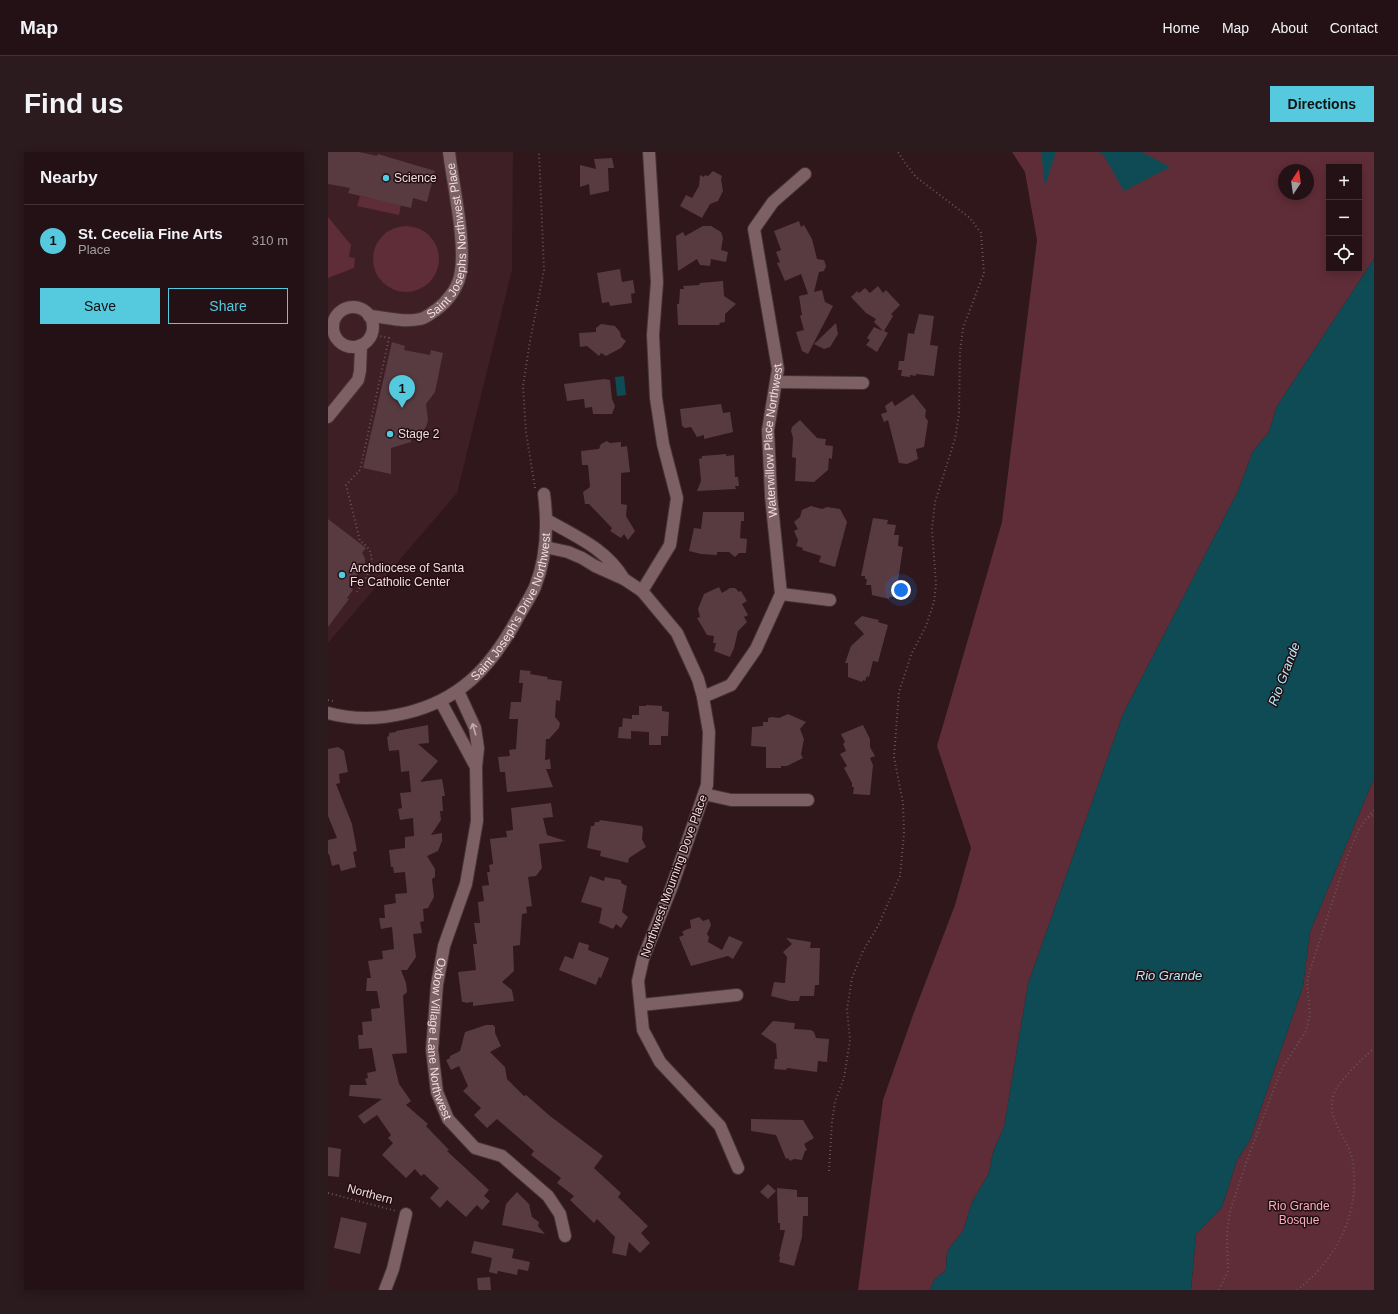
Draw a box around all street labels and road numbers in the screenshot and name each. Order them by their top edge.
street label: Saint Josephs Northwest Place [424,162,469,321]
street label: Waterwillow Place Northwest [761,362,785,518]
street label: Saint Joseph's Drive Northwest [468,532,553,684]
street label: Northwest Mourning Dove Place [638,792,710,959]
street label: Oxbow Village Lane Northwest [425,957,455,1122]
street label: Northern [346,1181,394,1207]

